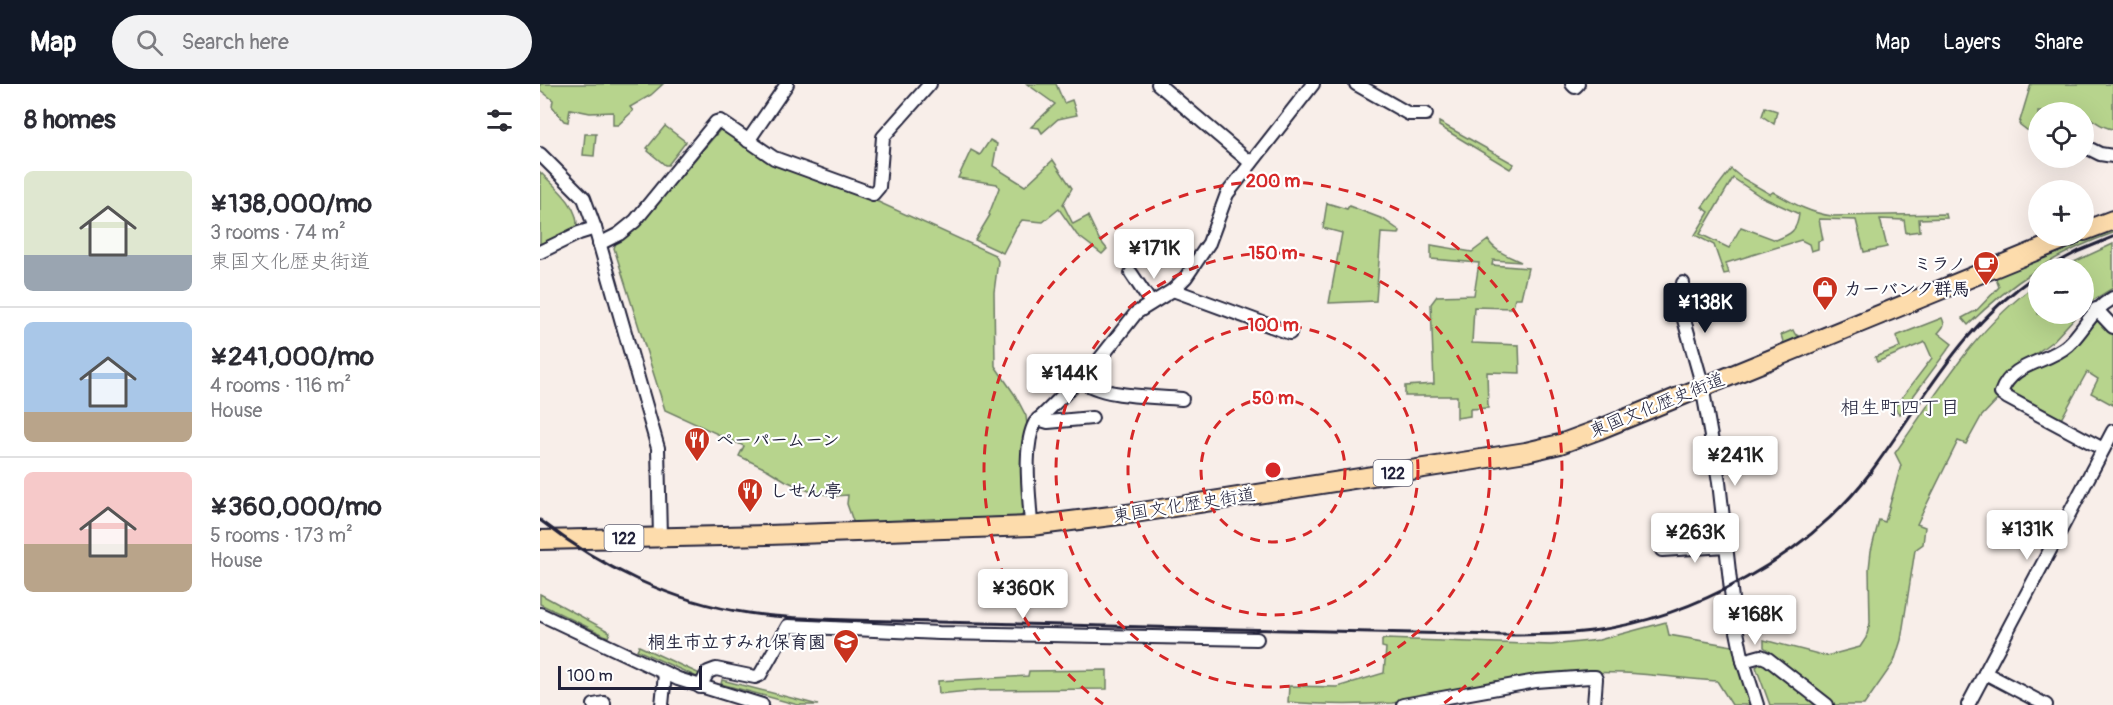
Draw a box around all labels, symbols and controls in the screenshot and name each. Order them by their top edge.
search box [112,15,532,69]
text: Map [30,25,76,60]
icon: search [133,26,166,59]
text: Search here [181,28,289,56]
text: Map [1875,29,1910,56]
text: Layers [1943,29,2001,56]
text: Share [2034,29,2083,56]
map controls [2028,102,2094,324]
button: locate [2028,102,2094,168]
text: 8 homes [24,104,116,136]
icon: filters [483,104,516,137]
text: 200 m [1246,170,1300,193]
button: + [2028,180,2094,246]
text: ¥138,000/mo [210,188,372,220]
icon: home [72,195,144,267]
text: 3 rooms · 74 m² [210,220,346,245]
pin: ¥171K [1112,229,1196,280]
text: ¥171K [1128,236,1180,261]
text: 150 m [1249,242,1298,265]
text: 東国文化歴史街道 [210,249,370,274]
cafe icon: ミラノ [1971,249,2001,287]
place label: ミラノ [1913,253,1966,276]
button: − [2028,258,2094,324]
shop icon: カーバンク群馬 [1810,274,1840,312]
place label: カーバンク群馬 [1844,278,1970,301]
pin: ¥138K [1663,283,1747,334]
text: ¥138K [1678,290,1733,315]
text: 100 m [1247,314,1299,337]
text: ¥241,000/mo [210,341,374,373]
icon: home [72,346,144,418]
pin: ¥144K [1027,354,1111,405]
text: ¥144K [1041,361,1097,386]
street label: 東国文化歴史街道 [1586,368,1728,443]
text: 4 rooms · 116 m² [210,373,351,398]
text: 50 m [1252,387,1294,410]
district label: 相生町四丁目 [1840,395,1960,420]
text: House [210,398,262,423]
restaurant icon: ペーパームーン [682,425,712,463]
place label: ペーパームーン [716,429,840,452]
pin: ¥241K [1693,436,1777,487]
text: ¥241K [1707,443,1763,468]
centre of rings [1263,460,1283,480]
road number: 122 [1374,460,1412,486]
restaurant icon: しせん亭 [735,476,765,514]
place label: しせん亭 [770,480,842,503]
street label: 東国文化歴史街道 [1111,483,1257,528]
text: ¥360,000/mo [210,491,382,523]
icon: home [72,496,144,568]
pin: ¥131K [1985,510,2069,561]
pin: ¥263K [1653,513,1737,564]
text: ¥131K [2001,517,2053,542]
text: ¥263K [1665,520,1725,545]
text: 5 rooms · 173 m² [210,523,353,548]
road number: 122 [604,525,644,551]
text: House [210,548,262,573]
pin: ¥360K [981,569,1065,620]
text: ¥360K [992,576,1054,601]
pin: ¥168K [1713,595,1797,646]
text: ¥168K [1727,602,1783,627]
school or university icon: 桐生市立すみれ保育園 [831,627,861,665]
place label: 桐生市立すみれ保育園 [647,631,826,654]
scale bar [558,663,702,690]
text: 100 m [567,666,613,686]

